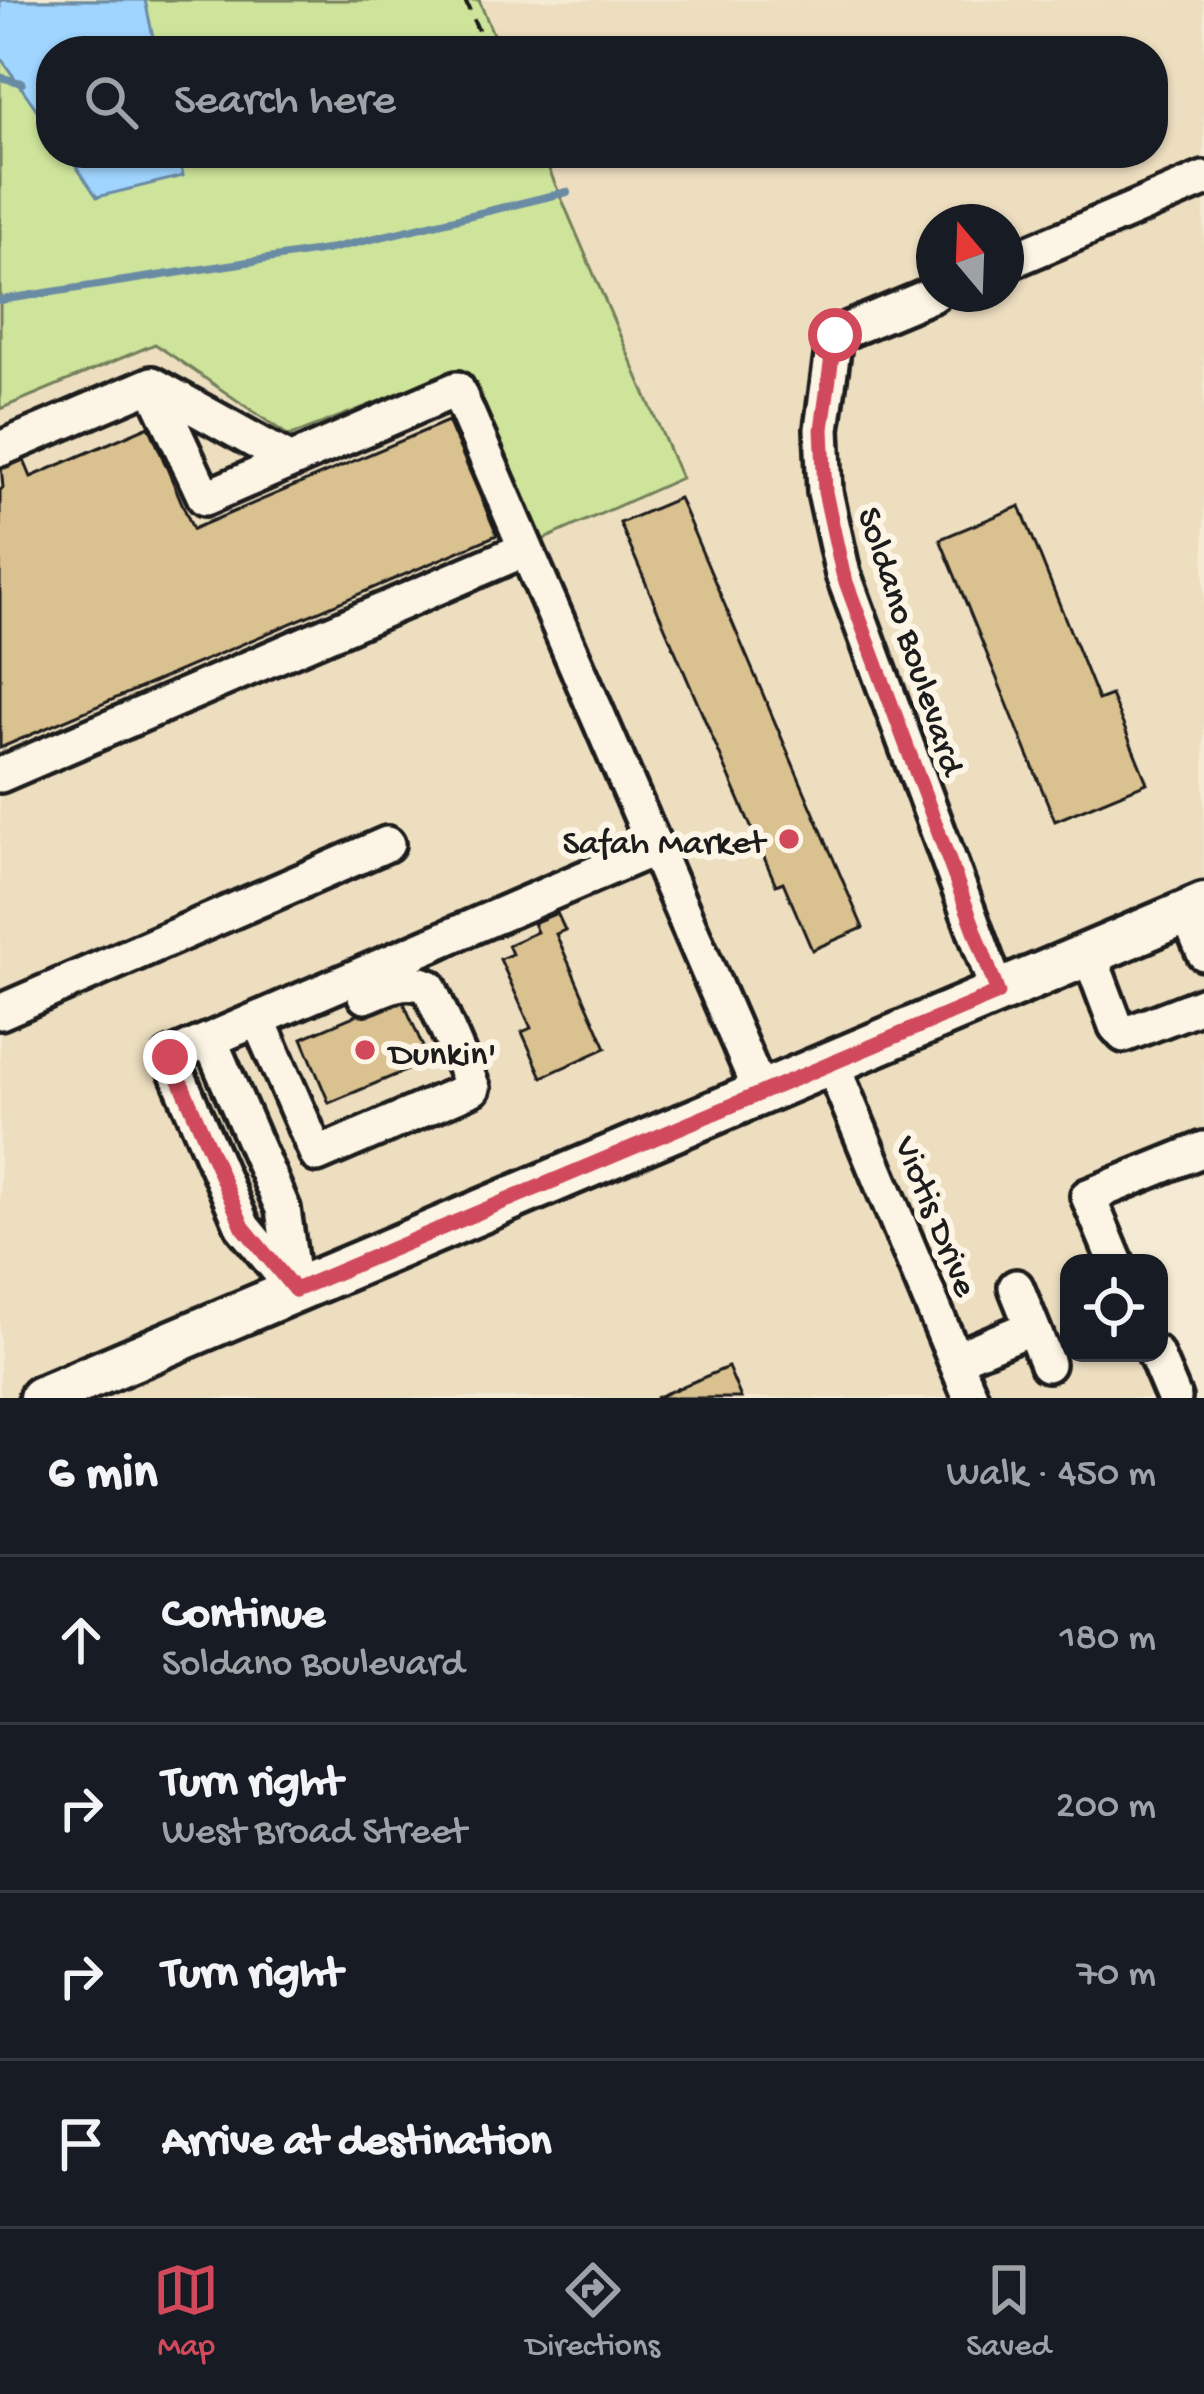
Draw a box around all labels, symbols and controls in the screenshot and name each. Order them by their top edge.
search box [36,36,1168,168]
icon: search [78,69,144,135]
text: Search here [174,76,396,129]
north arrow [916,204,1024,312]
route start [808,308,862,362]
street label: Soldano Boulevard [844,503,972,784]
place label: Safah Market [562,824,768,867]
marker: Safah Market [776,826,802,852]
route end [143,1030,197,1084]
place label: Dunkin' [387,1035,497,1078]
marker: Dunkin' [352,1037,378,1063]
street label: Viotis Drive [881,1130,985,1304]
map controls [1060,1254,1168,1362]
button: locate [1060,1254,1168,1362]
text: 6 min [48,1446,157,1506]
text: Walk · 450 m [946,1453,1156,1499]
text: Continue [162,1590,325,1643]
icon: ahead [48,1607,114,1673]
text: 180 m [1060,1617,1156,1663]
text: Soldano Boulevard [162,1643,464,1689]
text: Turn right [162,1758,342,1811]
icon: right [48,1775,114,1841]
text: 200 m [1056,1785,1156,1831]
text: West Broad Street [162,1811,467,1857]
icon: right [48,1943,114,2009]
text: Turn right [162,1949,342,2002]
text: 70 m [1077,1953,1156,1999]
icon: arrive [48,2111,114,2177]
text: Arrive at destination [162,2117,551,2170]
tab: Map [153,2257,219,2367]
tab: Directions [526,2257,660,2367]
tab: Saved [966,2257,1051,2367]

